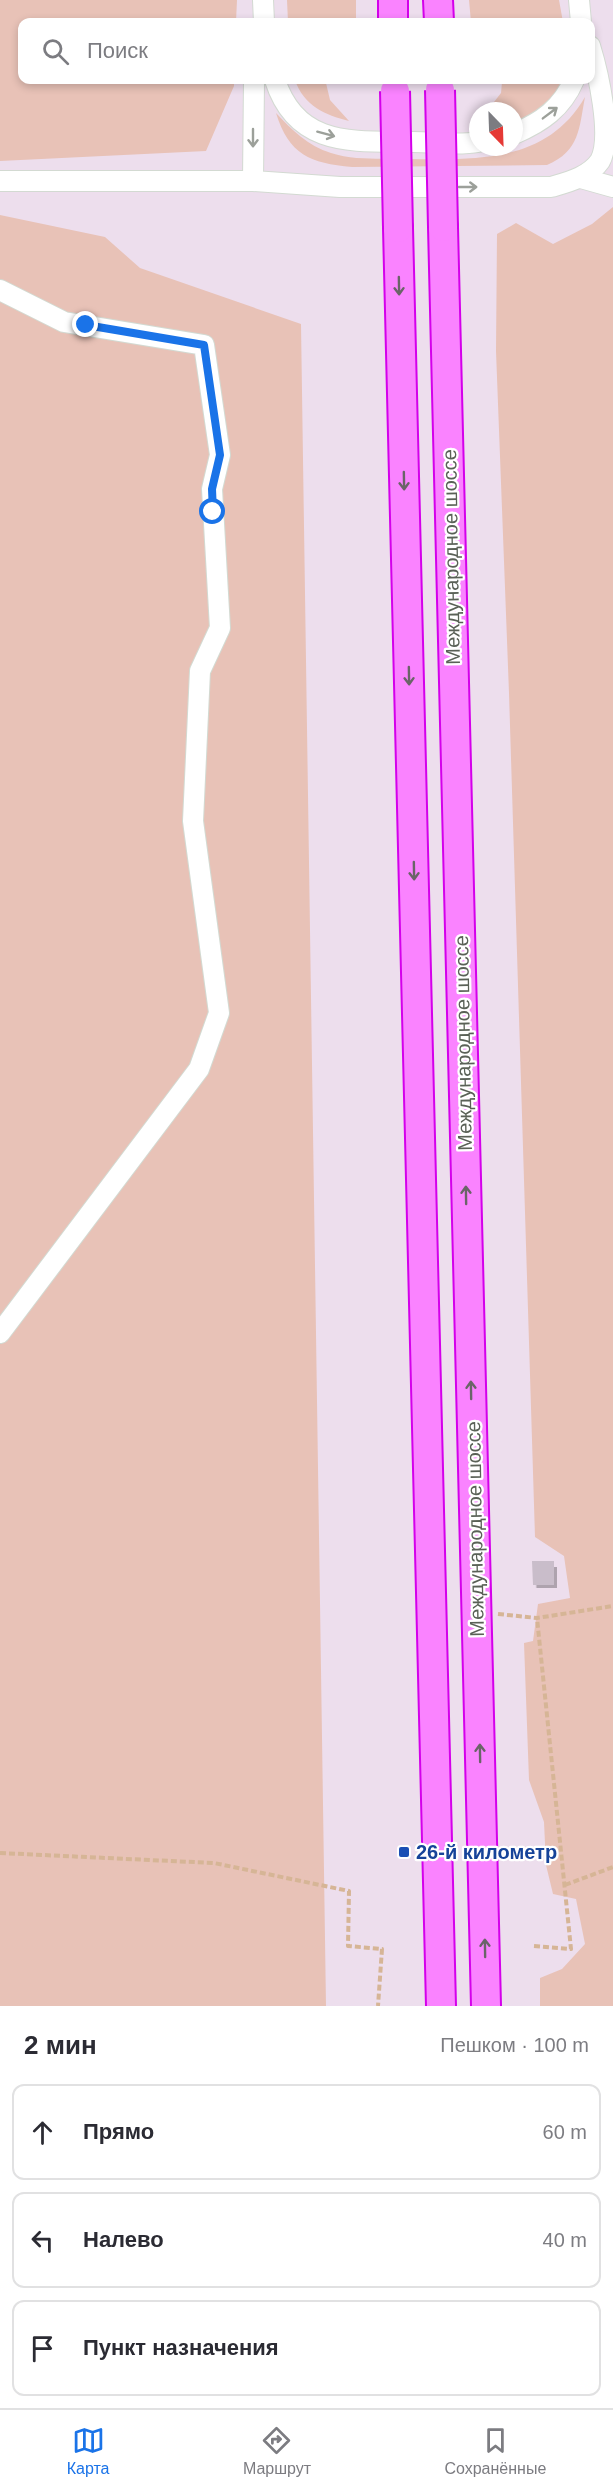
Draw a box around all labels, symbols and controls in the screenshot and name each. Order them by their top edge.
search box [18,18,595,84]
icon: search [39,35,72,68]
text: Поиск [87,38,148,63]
north arrow [469,102,523,156]
one-way arrow [542,107,558,119]
one-way arrow [247,127,259,147]
one-way arrow [316,129,335,141]
one-way arrow [458,181,478,193]
one-way arrow [394,276,405,296]
route end [72,311,98,337]
street label: Международное шоссе [438,449,464,665]
one-way arrow [398,471,410,491]
route start [199,498,225,524]
one-way arrow [403,666,415,686]
one-way arrow [408,860,419,880]
street label: Международное шоссе [450,935,476,1151]
one-way arrow [461,1185,472,1205]
one-way arrow [465,1380,477,1400]
street label: Международное шоссе [462,1421,488,1637]
one-way arrow [474,1743,486,1763]
place label: 26-й километр [416,1841,557,1863]
marker: 26-й километр [397,1845,411,1859]
one-way arrow [479,1938,491,1958]
text: 2 мин [24,2030,97,2060]
text: Пешком · 100 m [440,2034,589,2056]
icon: ahead [26,2116,59,2149]
text: Прямо [83,2119,154,2144]
text: 60 m [543,2121,587,2143]
icon: left [26,2224,59,2257]
text: Налево [83,2227,164,2252]
text: 40 m [543,2229,587,2251]
icon: arrive [26,2332,59,2365]
text: Пункт назначения [83,2335,279,2360]
tab: Карта [67,2424,110,2478]
tab: Маршрут [243,2424,311,2478]
tab: Сохранённые [444,2424,546,2478]

